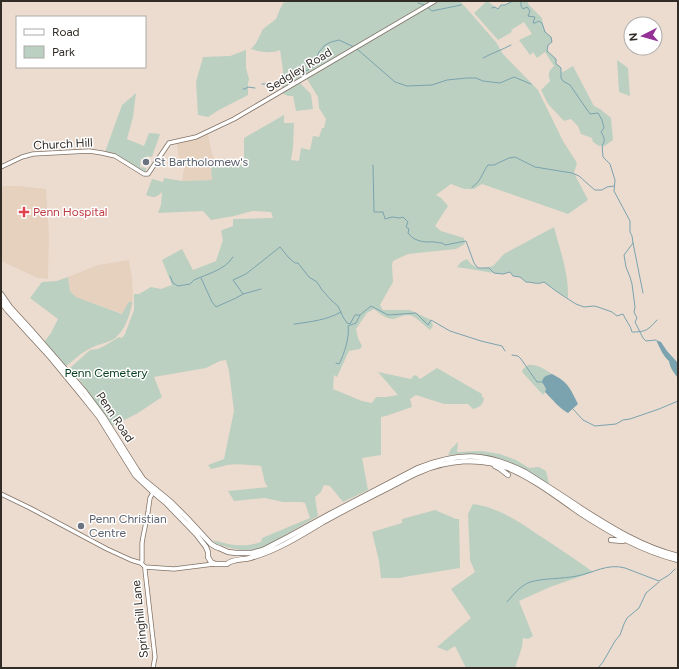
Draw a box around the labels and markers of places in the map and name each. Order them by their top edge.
place label: St Bartholomew's [154,155,249,169]
marker: St Bartholomew's [141,157,151,167]
place label: Penn Hospital [33,205,107,219]
marker: Penn Hospital [18,206,30,218]
place label: Penn Christian Centre [89,512,167,540]
marker: Penn Christian Centre [76,521,86,531]

